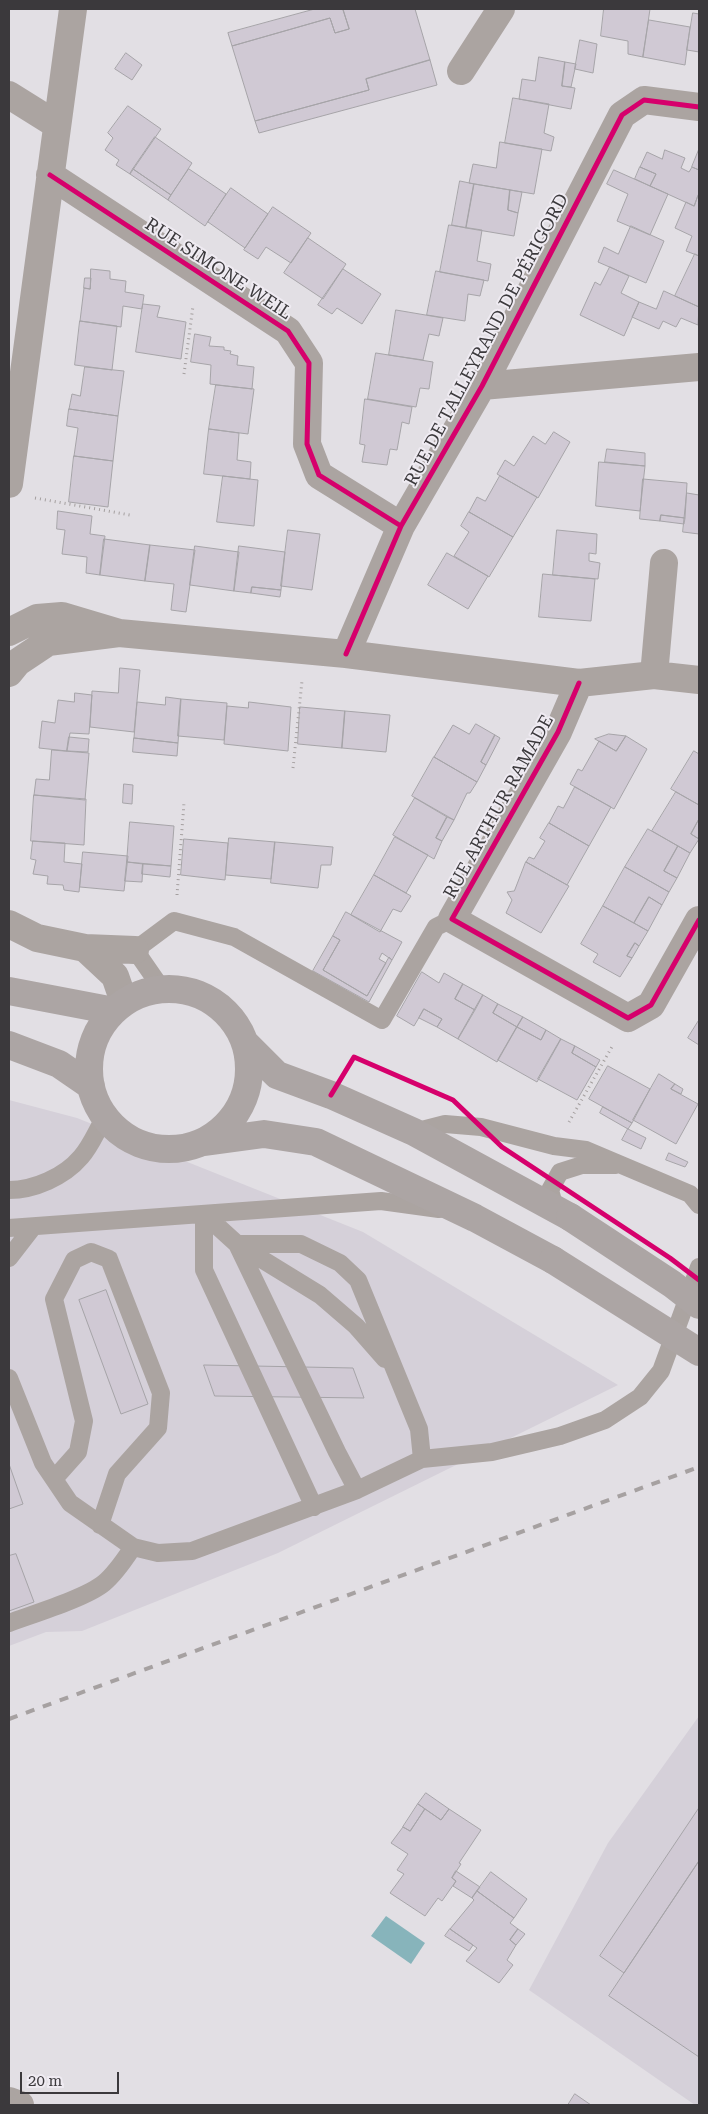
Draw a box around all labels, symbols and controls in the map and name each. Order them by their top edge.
street label: RUE DE TALLEYRAND DE PÉRIGORD [401,190,573,490]
street label: RUE SIMONE WEIL [141,214,295,324]
street label: RUE ARTHUR RAMADE [439,711,559,903]
scale bar [22,2062,121,2094]
text: 20 m [28,2072,62,2090]

